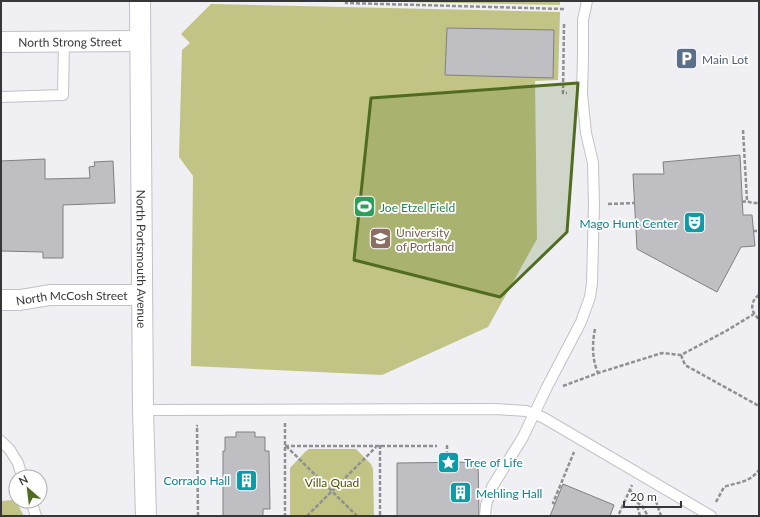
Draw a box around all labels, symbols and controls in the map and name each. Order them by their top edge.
street label: North Strong Street [18,34,122,49]
parking icon: Main Lot [673,46,699,72]
place label: Main Lot [702,52,749,67]
street label: North Portsmouth Avenue [134,190,150,328]
sports icon: Joe Etzel Field [351,194,377,220]
place label: Joe Etzel Field [380,200,455,215]
theatre icon: Mago Hunt Center [681,210,707,236]
place label: Mago Hunt Center [580,216,679,231]
place label: University of Portland [396,225,454,254]
school or university icon: University of Portland [367,226,393,252]
street label: North McCosh Street [15,288,128,308]
place icon: Tree of Life [436,449,462,475]
place label: Tree of Life [464,455,523,470]
building icon: Corrado Hall [233,467,259,493]
north arrow [8,469,48,509]
text: N [16,472,30,487]
place label: Corrado Hall [163,473,230,488]
park label: Villa Quad [305,475,359,490]
building icon: Mehling Hall [447,480,473,506]
scale bar [624,483,681,509]
place label: Mehling Hall [476,486,542,501]
text: 20 m [630,489,657,504]

